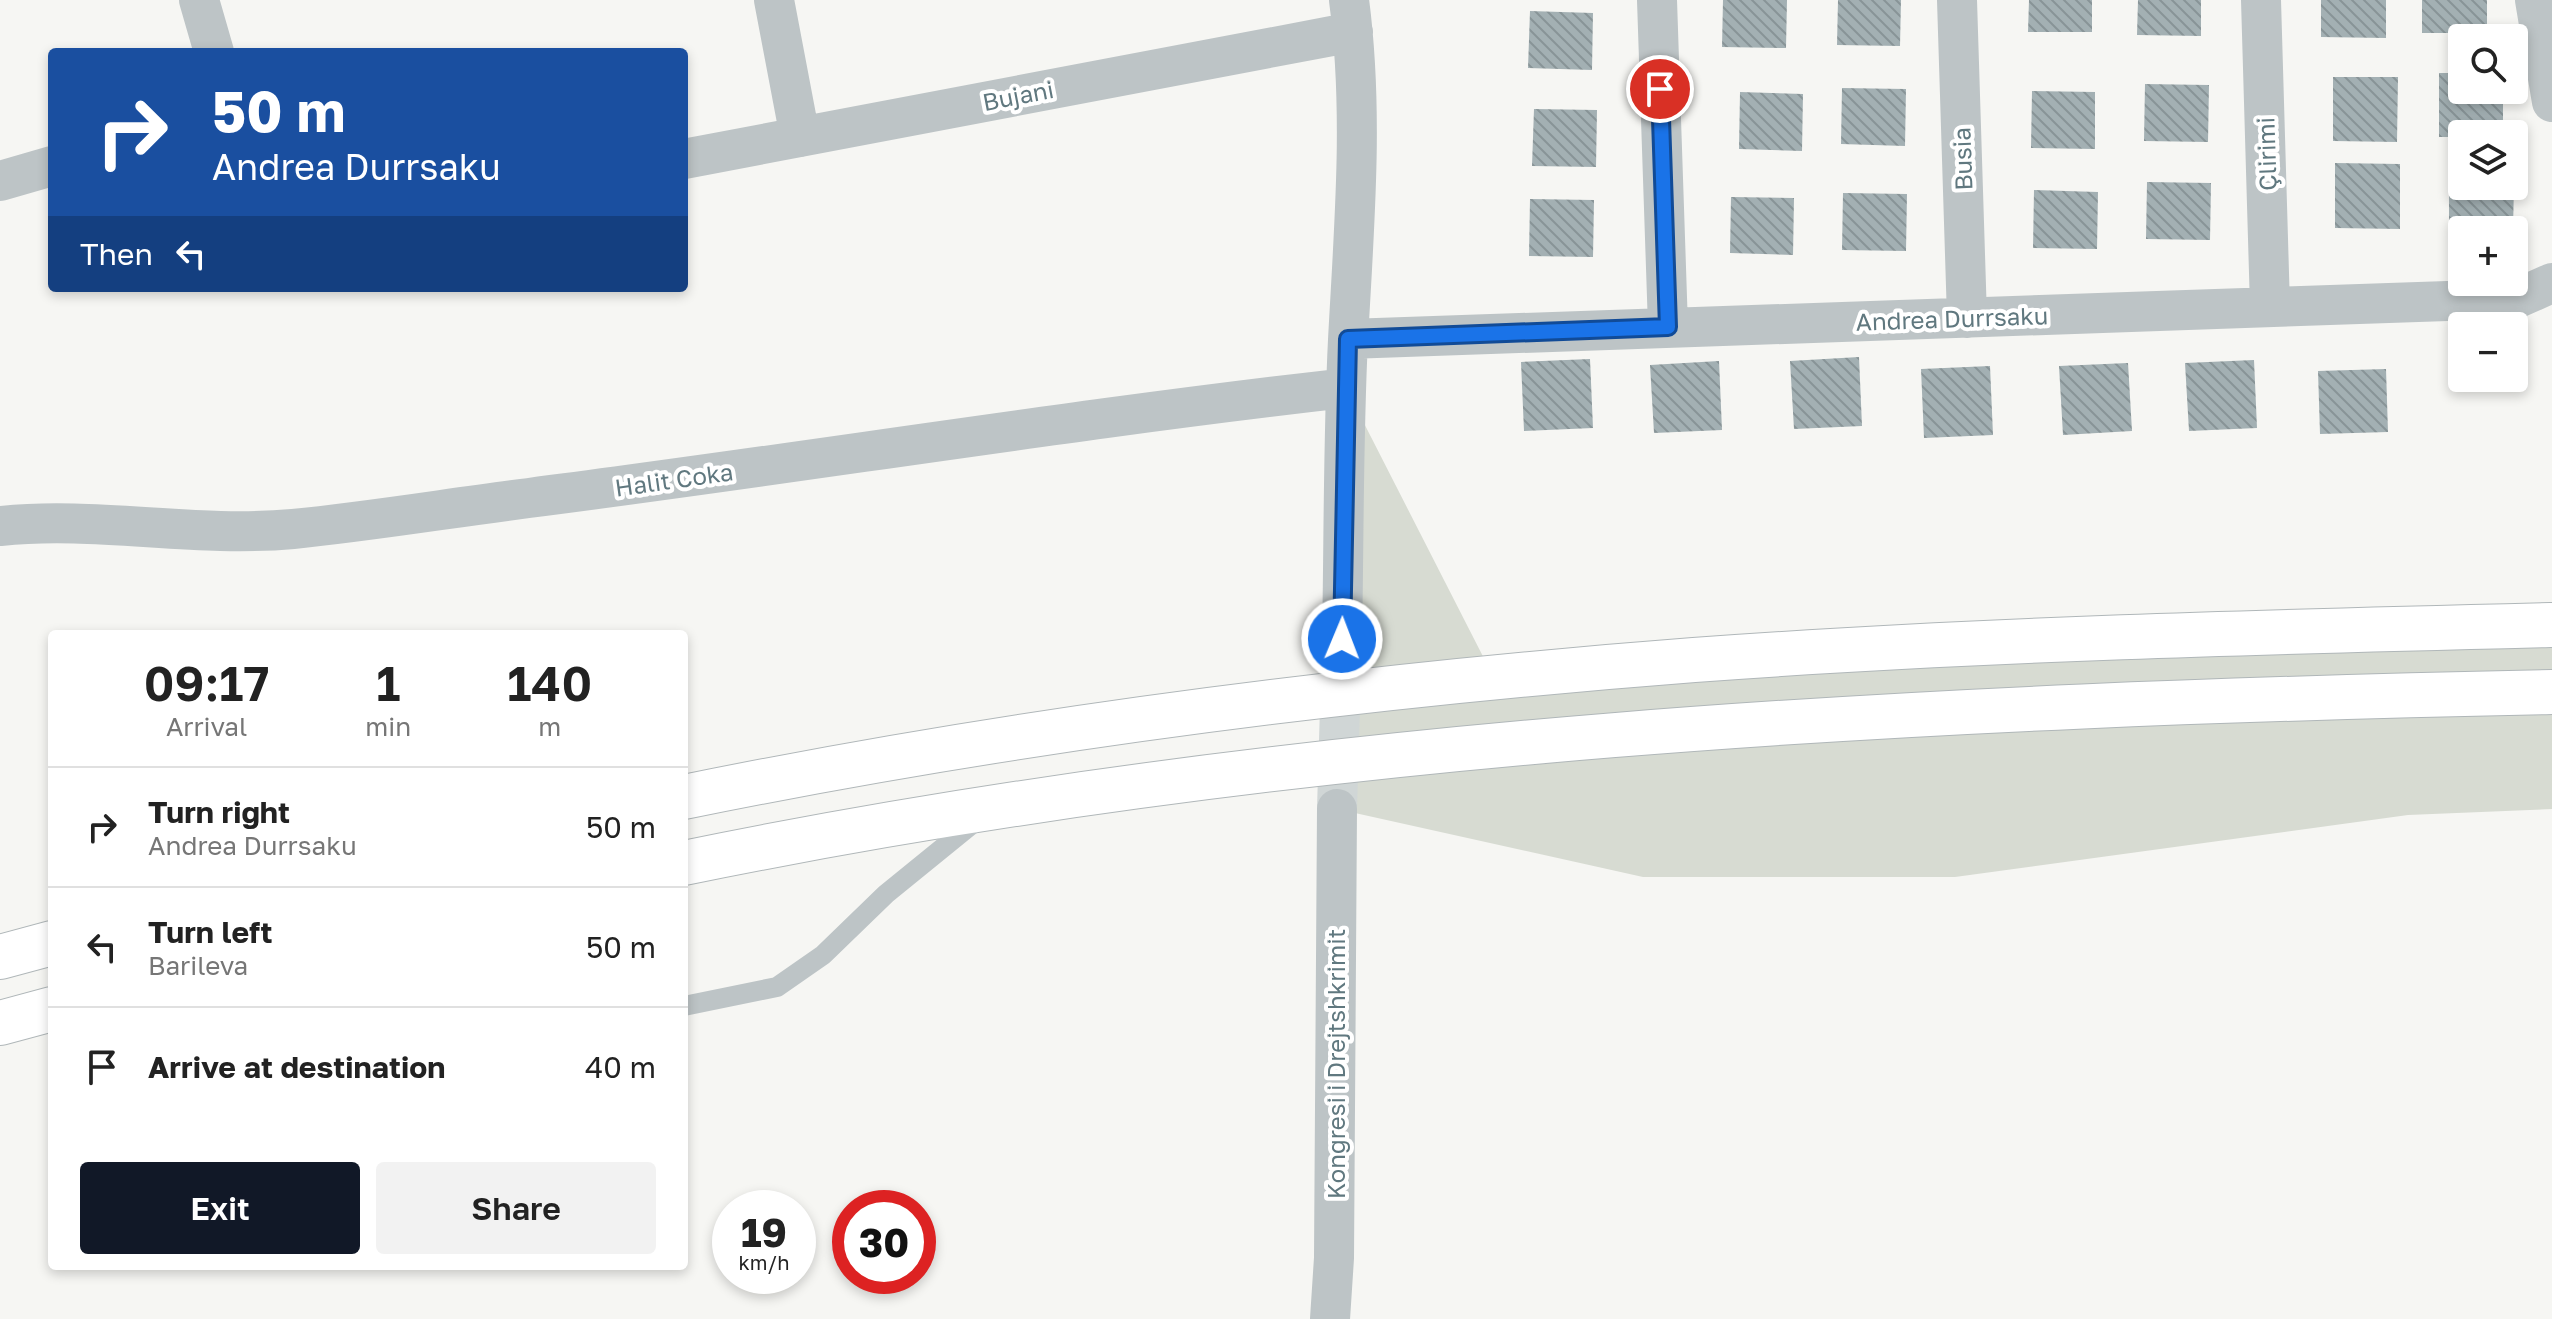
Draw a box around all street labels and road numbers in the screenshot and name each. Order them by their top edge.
street label: Bujani [980,74,1056,116]
street label: Çlirimi [2250,117,2282,191]
street label: Busia [1946,127,1978,191]
street label: Andrea Durrsaku [1855,300,2049,336]
street label: Halit Coka [613,456,735,502]
street label: Kongresi i Drejtshkrimit [1321,929,1350,1199]

